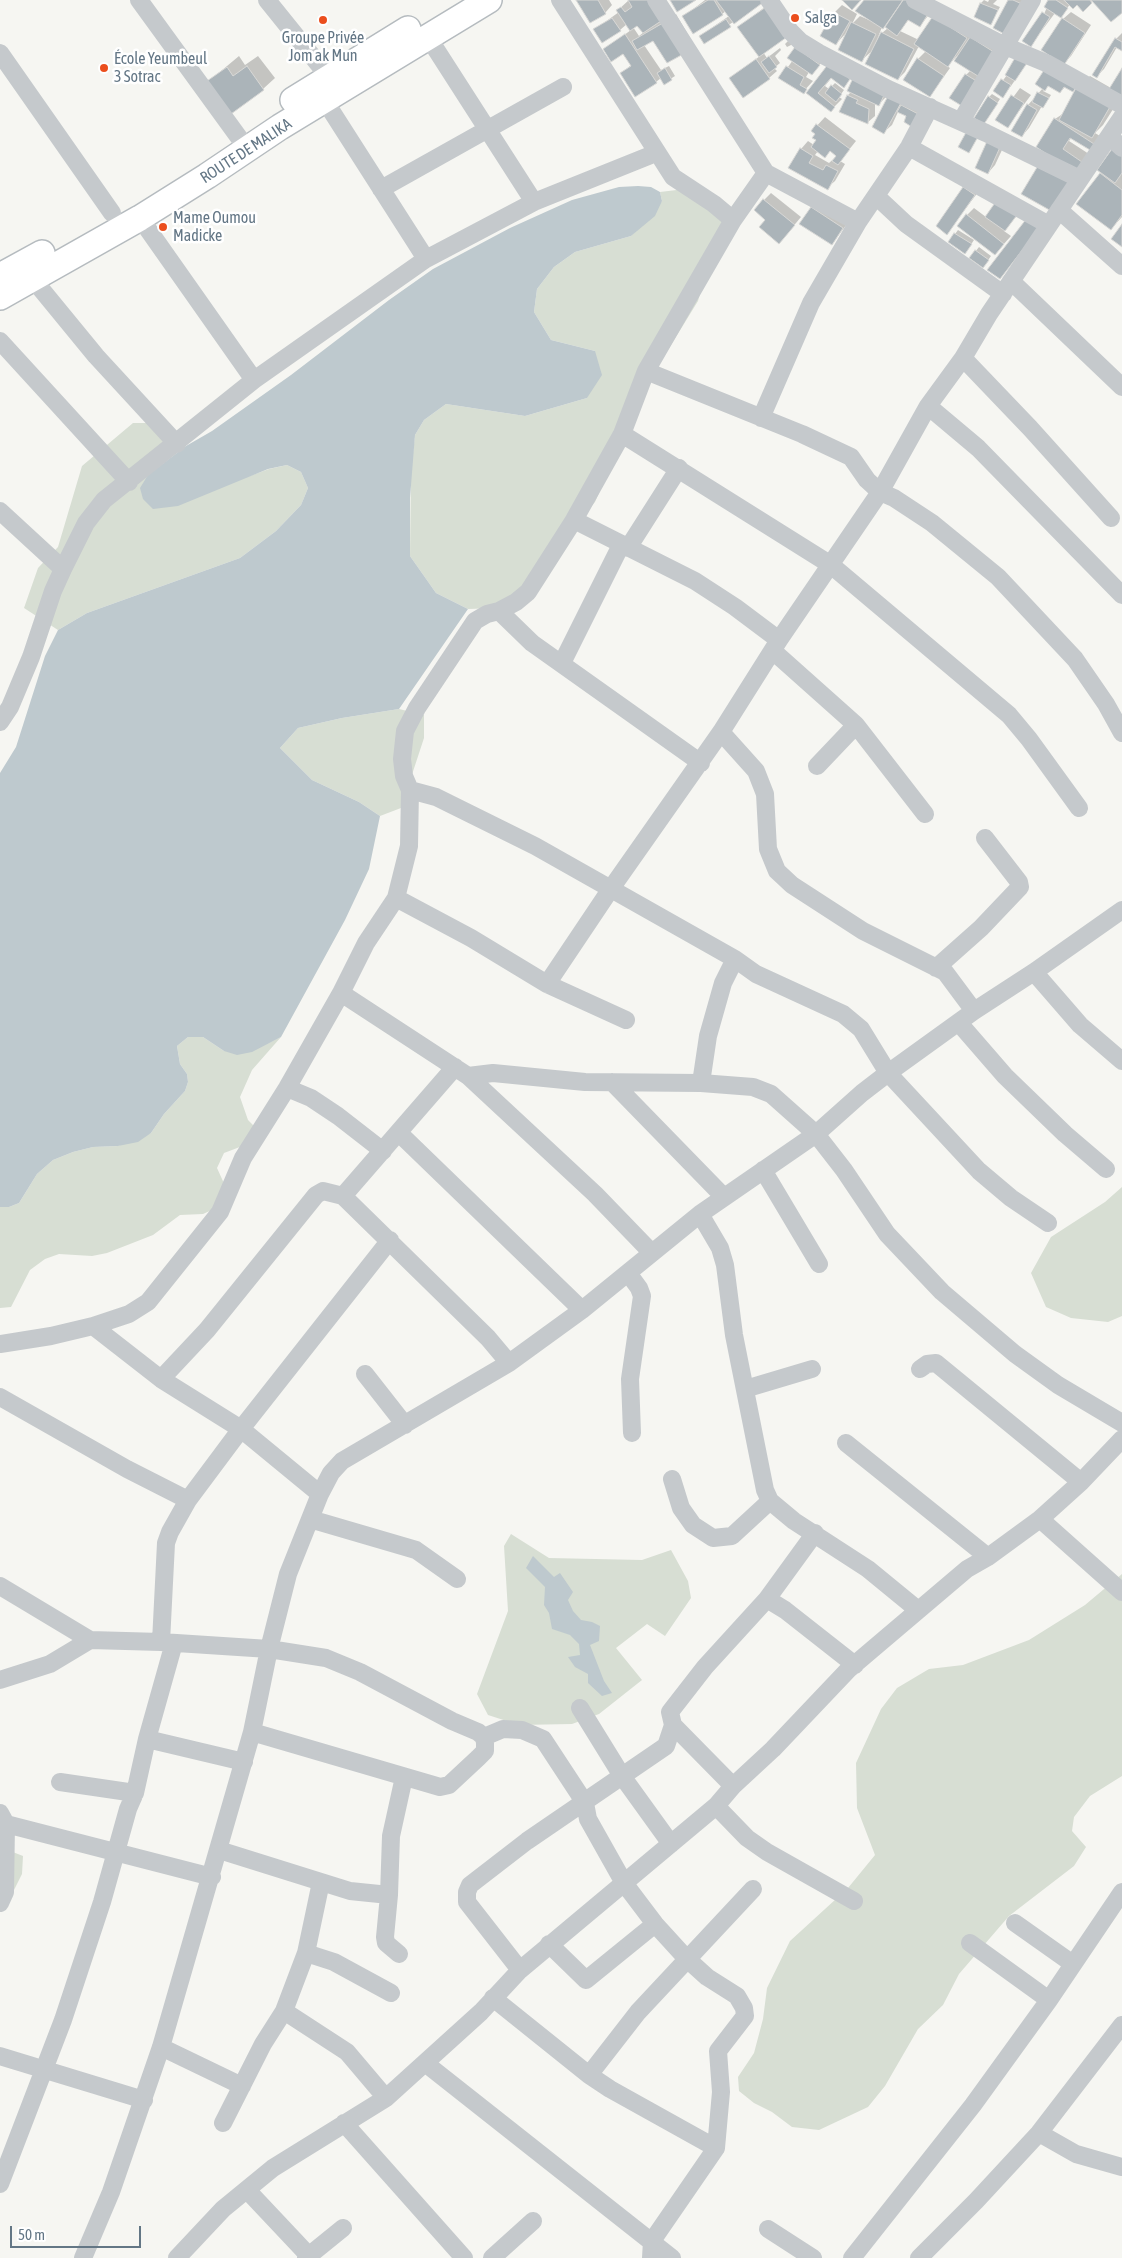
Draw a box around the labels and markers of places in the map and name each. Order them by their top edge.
place label: Salga [805,8,837,28]
marker: Salga [789,12,801,24]
marker: Groupe Privée Jom ak Mun [317,14,329,26]
place label: Groupe Privée Jom ak Mun [282,28,364,66]
place label: École Yeumbeul 3 Sotrac [114,49,207,87]
marker: École Yeumbeul 3 Sotrac [98,62,110,74]
place label: Mame Oumou Madicke [173,208,256,246]
marker: Mame Oumou Madicke [157,221,169,233]

